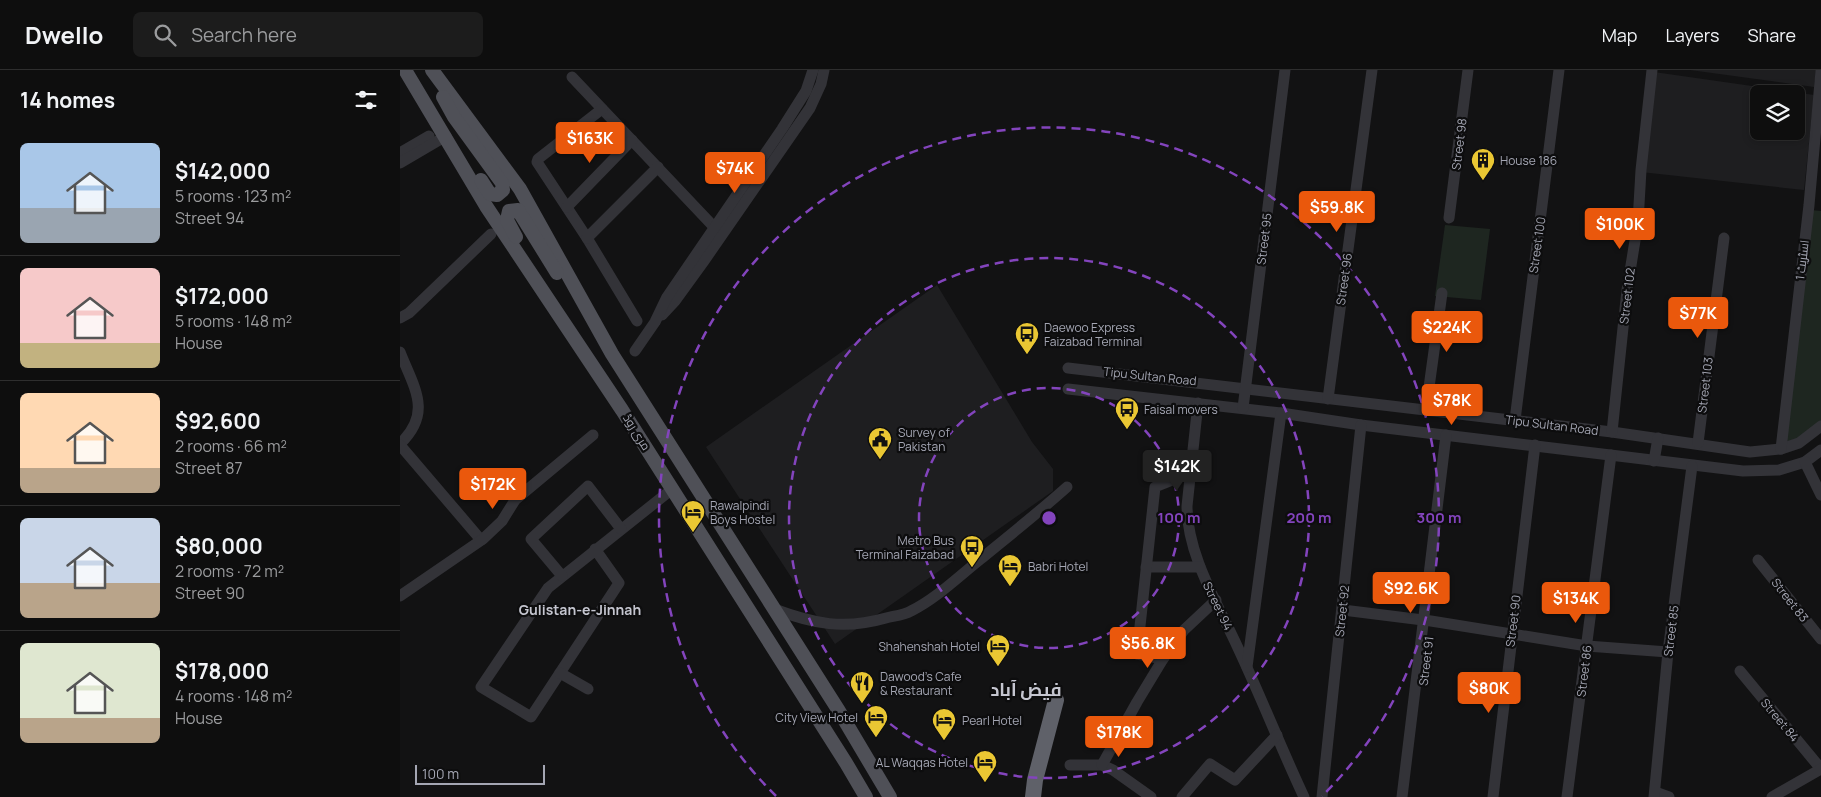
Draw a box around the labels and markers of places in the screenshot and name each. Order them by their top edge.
pin: $163K [555,122,625,164]
building icon: House 186 [1470,147,1496,181]
pin: $74K [705,152,765,194]
place label: House 186 [1500,152,1557,169]
pin: $59.8K [1296,190,1378,233]
pin: $100K [1585,208,1655,250]
pin: $77K [1668,296,1728,339]
pin: $224K [1412,310,1482,353]
place label: Daewoo Express Faizabad Terminal [1044,319,1142,350]
bus stop icon: Daewoo Express Faizabad Terminal [1014,321,1040,355]
pin: $78K [1422,384,1482,426]
bus stop icon: Faisal movers [1114,396,1140,430]
place label: Faisal movers [1144,401,1218,418]
place label: Survey of Pakistan [898,424,950,455]
public building icon: Survey of Pakistan [867,426,893,460]
pin: $142K [1142,450,1212,492]
pin: $172K [458,468,528,510]
place label: Rawalpindi Boys Hostel [710,497,775,528]
hotel icon: Rawalpindi Boys Hostel [680,499,706,533]
centre of rings [1040,509,1058,527]
place label: Metro Bus Terminal Faizabad [856,532,954,563]
bus stop icon: Metro Bus Terminal Faizabad [959,534,985,568]
hotel icon: Babri Hotel [997,553,1023,587]
place label: Babri Hotel [1028,558,1088,575]
pin: $92.6K [1370,572,1452,614]
pin: $134K [1541,582,1611,624]
pin: $56.8K [1107,626,1189,669]
hotel icon: Shahenshah Hotel [985,633,1011,667]
place label: Shahenshah Hotel [878,638,980,655]
place label: Dawood's Cafe & Restaurant [880,668,961,699]
restaurant icon: Dawood's Cafe & Restaurant [849,670,875,704]
pin: $80K [1459,672,1519,714]
hotel icon: City View Hotel [863,704,889,738]
hotel icon: Pearl Hotel [931,707,957,741]
place label: City View Hotel [775,709,858,726]
place label: Pearl Hotel [962,712,1022,729]
pin: $178K [1084,716,1154,758]
hotel icon: AL Waqqas Hotel [972,749,998,783]
place label: AL Waqqas Hotel [876,754,968,771]

